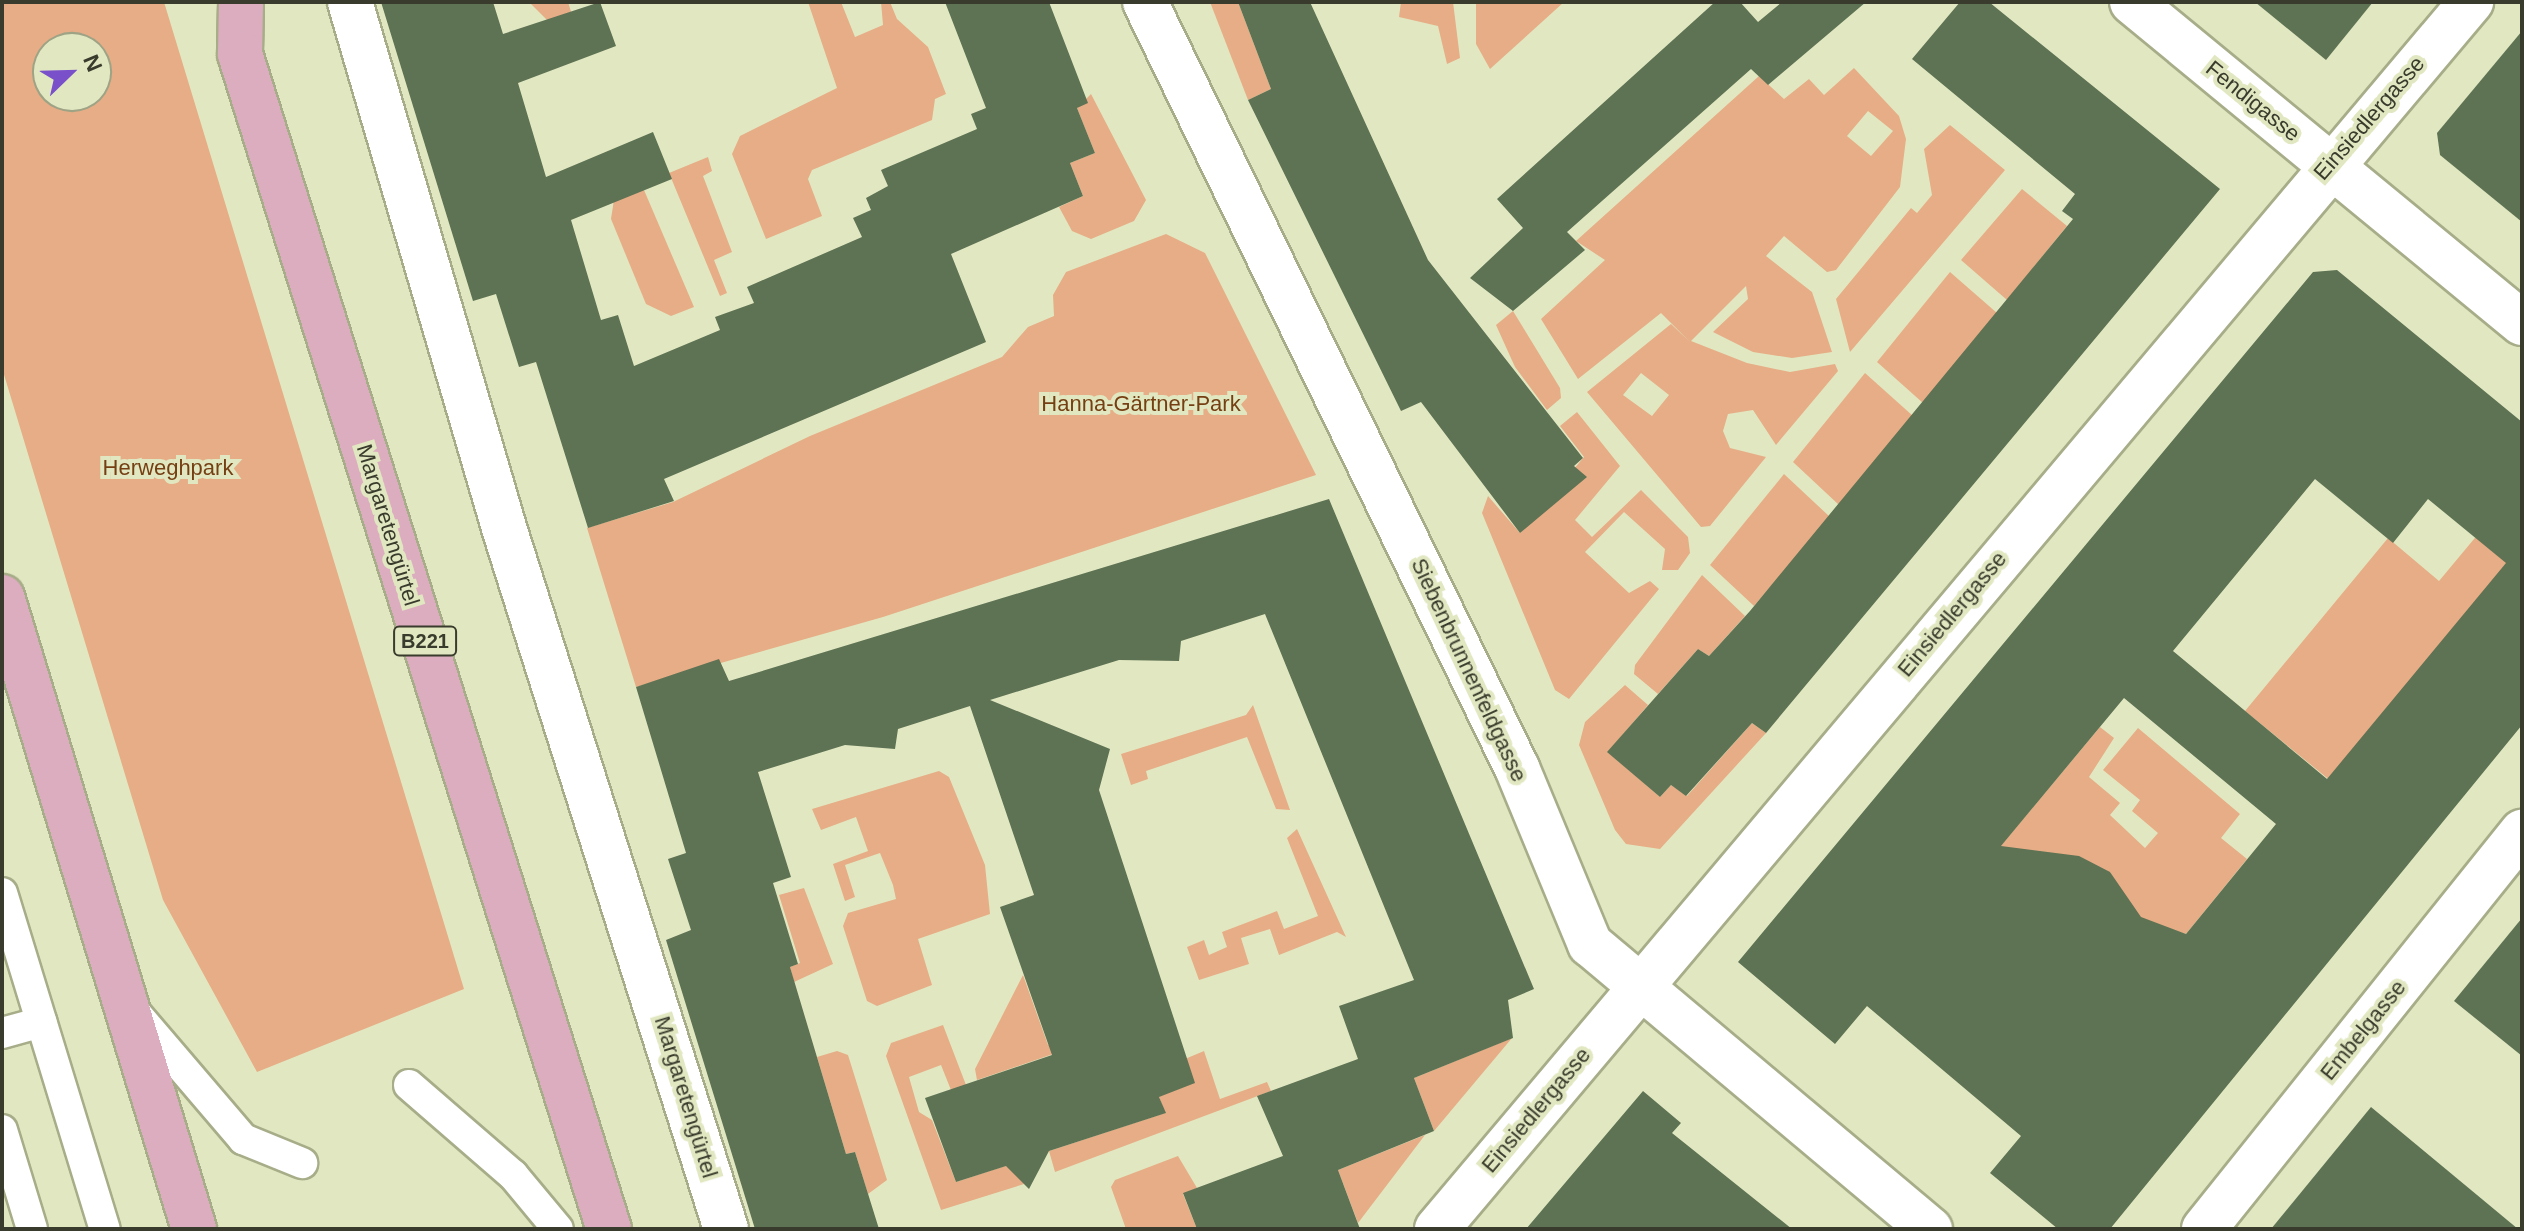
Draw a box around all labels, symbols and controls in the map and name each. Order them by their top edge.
north arrow [32,32,112,112]
text: N [78,51,107,75]
street label: Einsiedlergasse [2308,51,2430,185]
street label: Fendigasse [2200,55,2306,147]
park label: Hanna-Gärtner-Park [1041,391,1241,417]
street label: Margaretengürtel [351,441,425,609]
park label: Herweghpark [103,455,233,481]
street label: Einsiedlergasse [1892,546,2012,682]
street label: Siebenbrunnenfeldgasse [1406,554,1532,786]
road number: B221 [393,625,457,657]
street label: Embelgasse [2315,975,2411,1085]
street label: Margaretengürtel [649,1013,723,1181]
street label: Einsiedlergasse [1476,1042,1596,1178]

